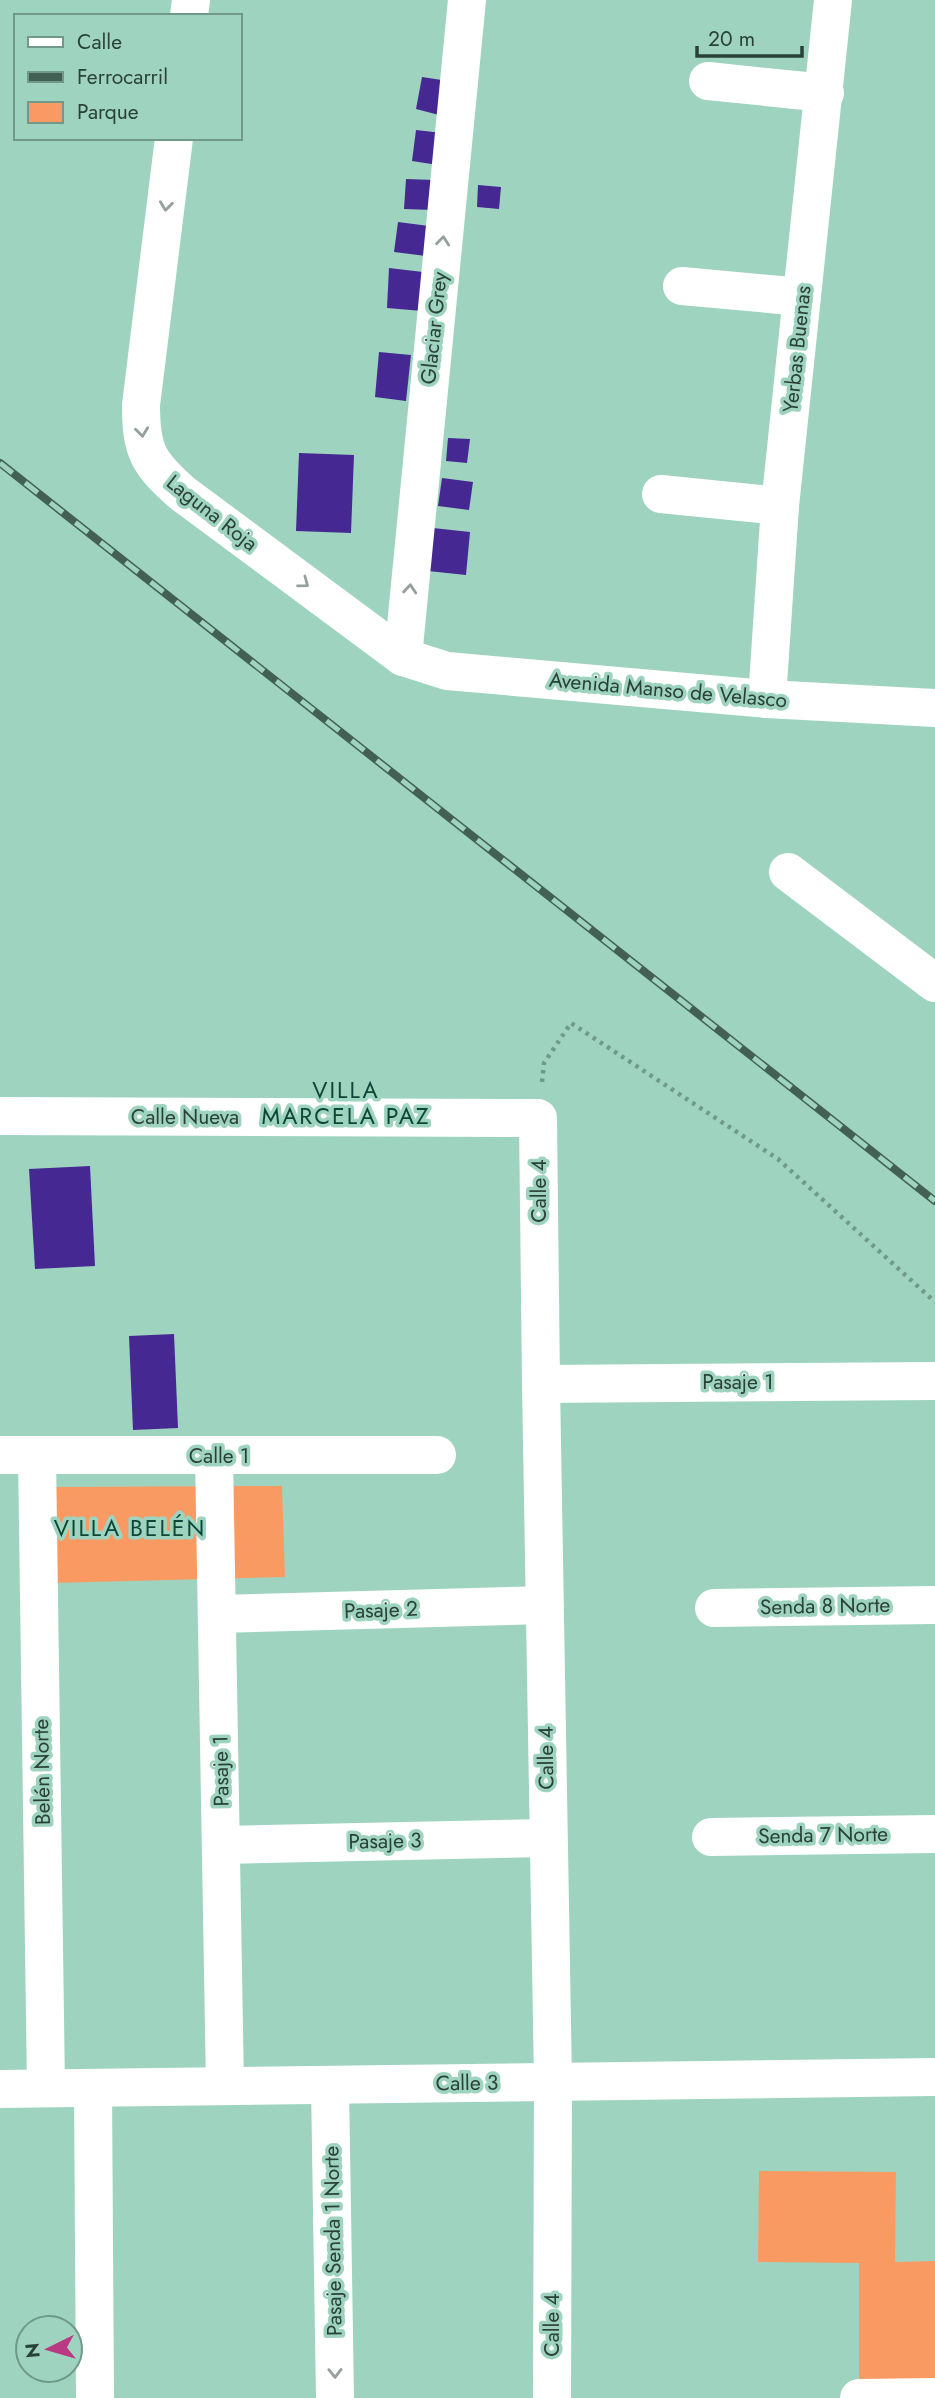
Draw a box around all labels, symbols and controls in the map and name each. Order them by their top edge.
legend [14,14,242,140]
scale bar [697,14,802,58]
text: 20 m [708,24,755,54]
text: Calle [77,27,122,57]
text: Ferrocarril [77,62,168,92]
text: Parque [77,97,139,127]
one-way arrow [158,200,173,212]
one-way arrow [435,235,450,246]
street label: Glaciar Grey [413,269,455,386]
street label: Yerbas Buenas [775,284,819,414]
one-way arrow [135,426,150,438]
street label: Laguna Roja [160,468,264,558]
one-way arrow [296,575,309,588]
one-way arrow [402,583,417,594]
street label: Avenida Manso de Velasco [548,665,788,715]
district label: VILLA MARCELA PAZ [262,1073,430,1133]
street label: Calle Nueva [131,1102,239,1132]
street label: Calle 4 [524,1159,554,1223]
street label: Pasaje 1 [702,1367,774,1397]
street label: Calle 1 [189,1441,249,1471]
district label: VILLA BELÉN [54,1511,206,1545]
street label: Senda 8 Norte [760,1590,891,1622]
street label: Pasaje 2 [344,1594,418,1626]
street label: Belén Norte [26,1718,58,1825]
street label: Calle 4 [530,1726,562,1790]
street label: Pasaje 1 [205,1735,237,1807]
street label: Senda 7 Norte [758,1819,888,1851]
street label: Pasaje 3 [348,1825,422,1857]
street label: Calle 3 [435,2067,499,2099]
street label: Pasaje Senda 1 Norte [316,2145,350,2336]
street label: Calle 4 [537,2293,567,2357]
north arrow [14,2314,84,2384]
text: N [18,2342,47,2359]
one-way arrow [327,2369,343,2379]

